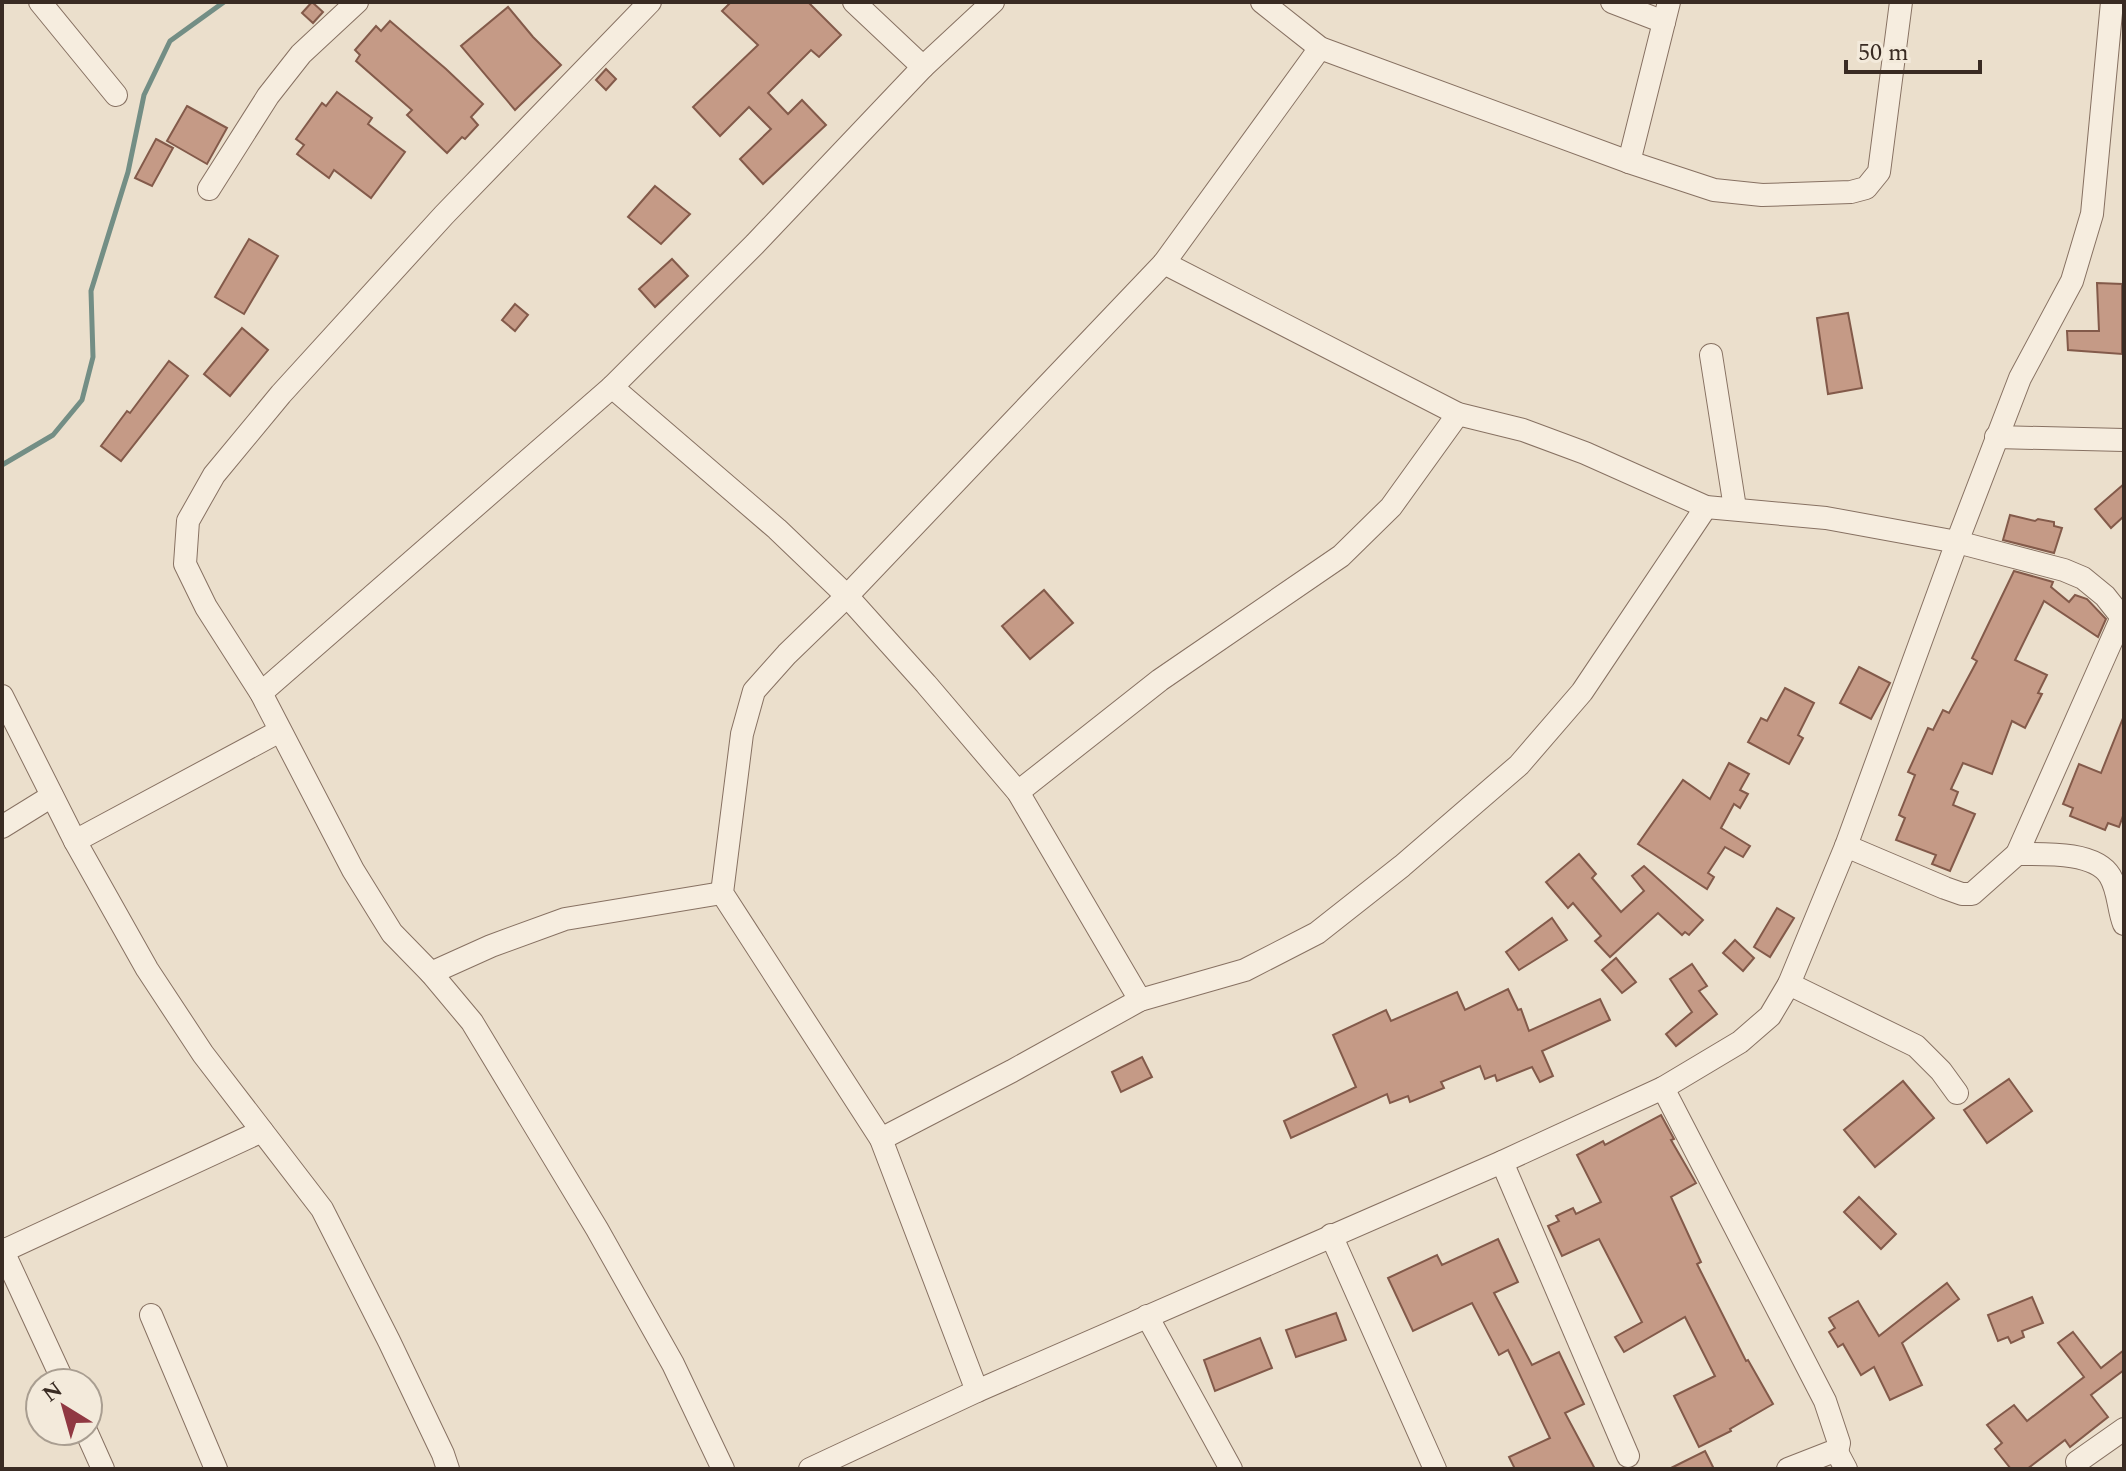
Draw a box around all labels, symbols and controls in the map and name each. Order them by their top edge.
scale bar [1846,24,1980,74]
text: 50 m [1858,35,1909,71]
north arrow [24,1367,104,1447]
text: N [36,1374,70,1411]

